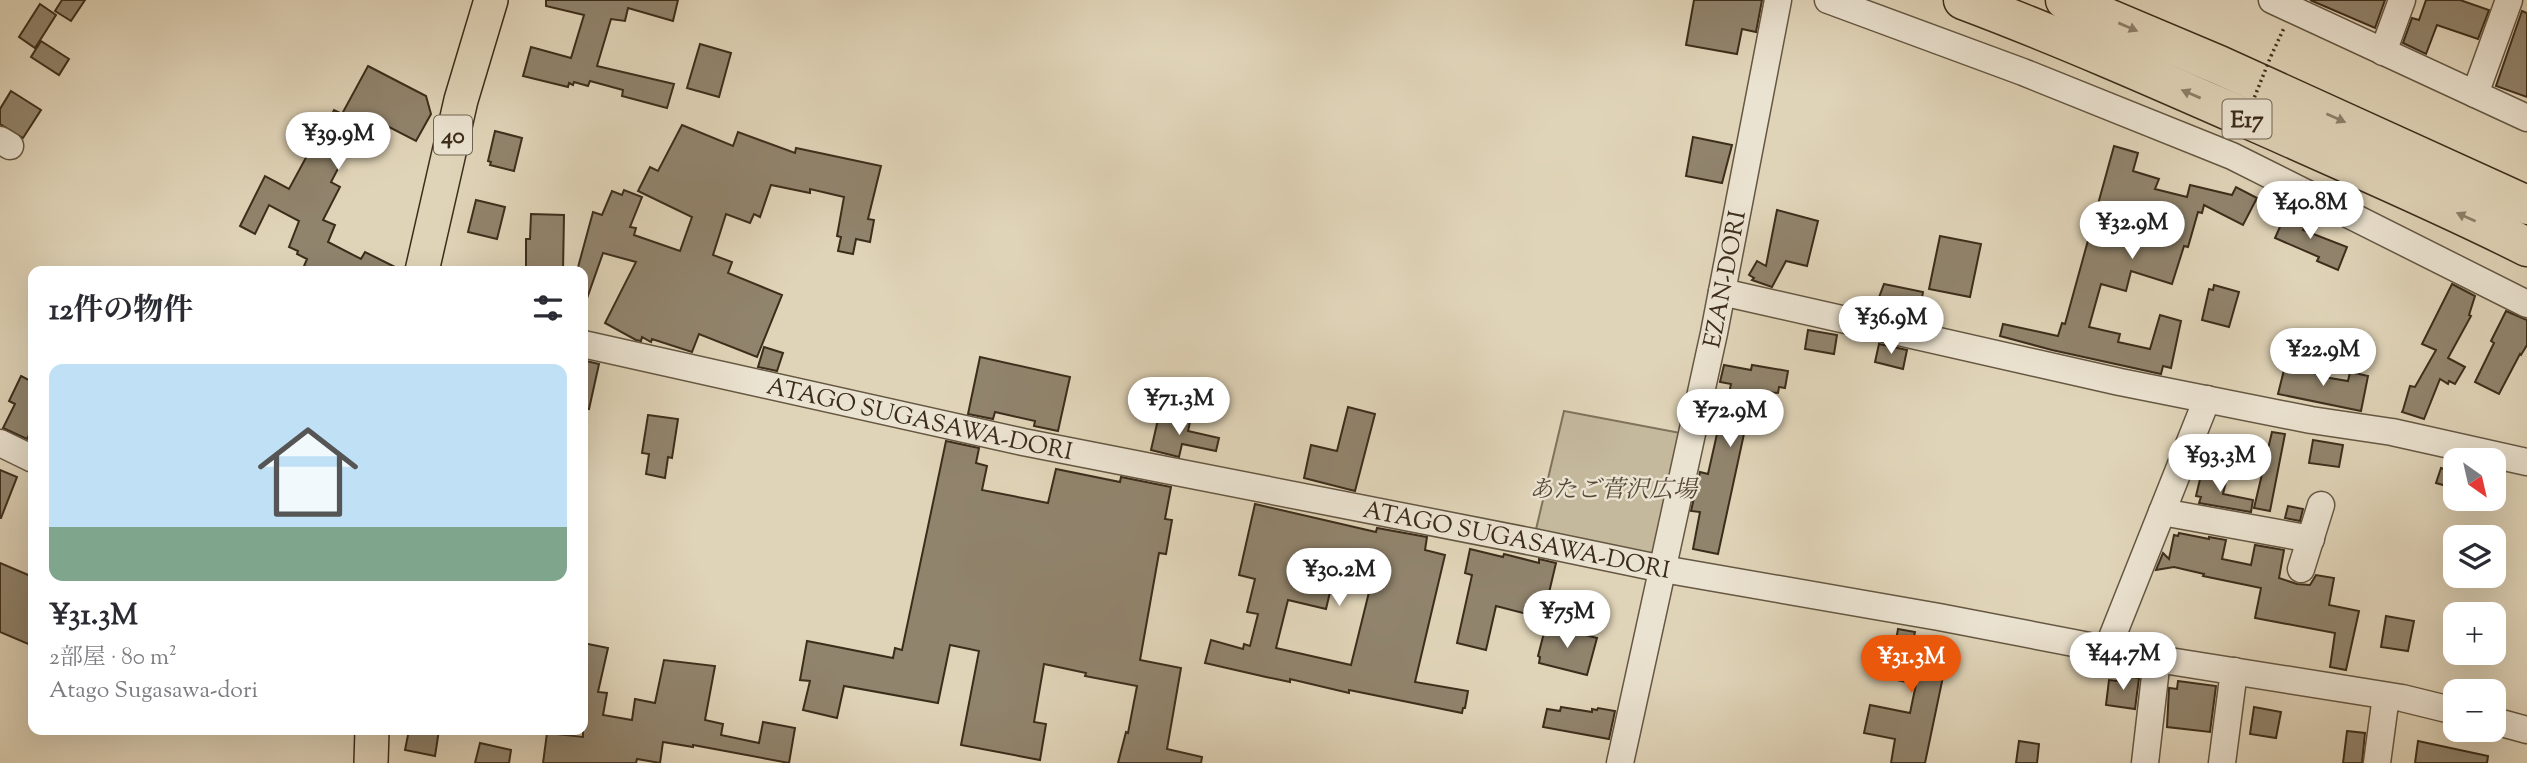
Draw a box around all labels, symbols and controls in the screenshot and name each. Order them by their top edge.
one-way arrow [2118,21,2139,32]
one-way arrow [2180,88,2201,99]
road number: E17 [2222,100,2272,138]
one-way arrow [2326,112,2346,124]
pin: ¥39.9M [281,113,395,172]
road number: 40 [434,116,472,154]
text: ¥39.9M [302,118,374,151]
pin: ¥40.8M [2253,182,2367,241]
text: ¥40.8M [2273,187,2347,220]
pin: ¥32.9M [2075,202,2189,261]
text: ¥32.9M [2096,207,2168,240]
street label: EZAN-DORI [1696,208,1756,351]
one-way arrow [2456,211,2476,223]
icon: filters [529,289,567,327]
text: 12件の物件 [49,290,193,333]
pin: ¥36.9M [1834,296,1948,356]
text: ¥36.9M [1855,302,1927,335]
pin: ¥22.9M [2266,328,2380,388]
text: ¥22.9M [2286,334,2360,367]
street label: ATAGO SUGASAWA-DORI [763,370,1076,470]
pin: ¥71.3M [1122,378,1236,437]
text: ¥71.3M [1144,383,1214,416]
pin: ¥72.9M [1673,390,1787,449]
text: ¥72.9M [1693,395,1767,428]
icon: home [245,409,371,535]
pin: ¥93.3M [2163,434,2277,494]
text: ¥93.3M [2184,440,2256,473]
north arrow [2443,448,2506,511]
map controls [2443,448,2506,742]
park label: あたご菅沢広場 [1529,474,1699,508]
street label: ATAGO SUGASAWA-DORI [1360,494,1673,589]
button: layers [2443,525,2506,588]
pin: ¥30.2M [1282,548,1396,608]
text: ¥30.2M [1302,554,1376,587]
pin: ¥75M [1526,590,1608,650]
text: ¥31.3M [49,595,138,638]
text: ¥75M [1539,596,1595,629]
button: + [2443,602,2506,665]
pin: ¥44.7M [2066,632,2180,692]
pin: ¥31.3M [1854,636,1968,695]
text: ¥44.7M [2086,638,2160,671]
text: ¥31.3M [1877,641,1945,674]
text: 2部屋 · 80 m² [49,642,177,675]
text: Atago Sugasawa-dori [49,675,258,708]
button: − [2443,679,2506,742]

